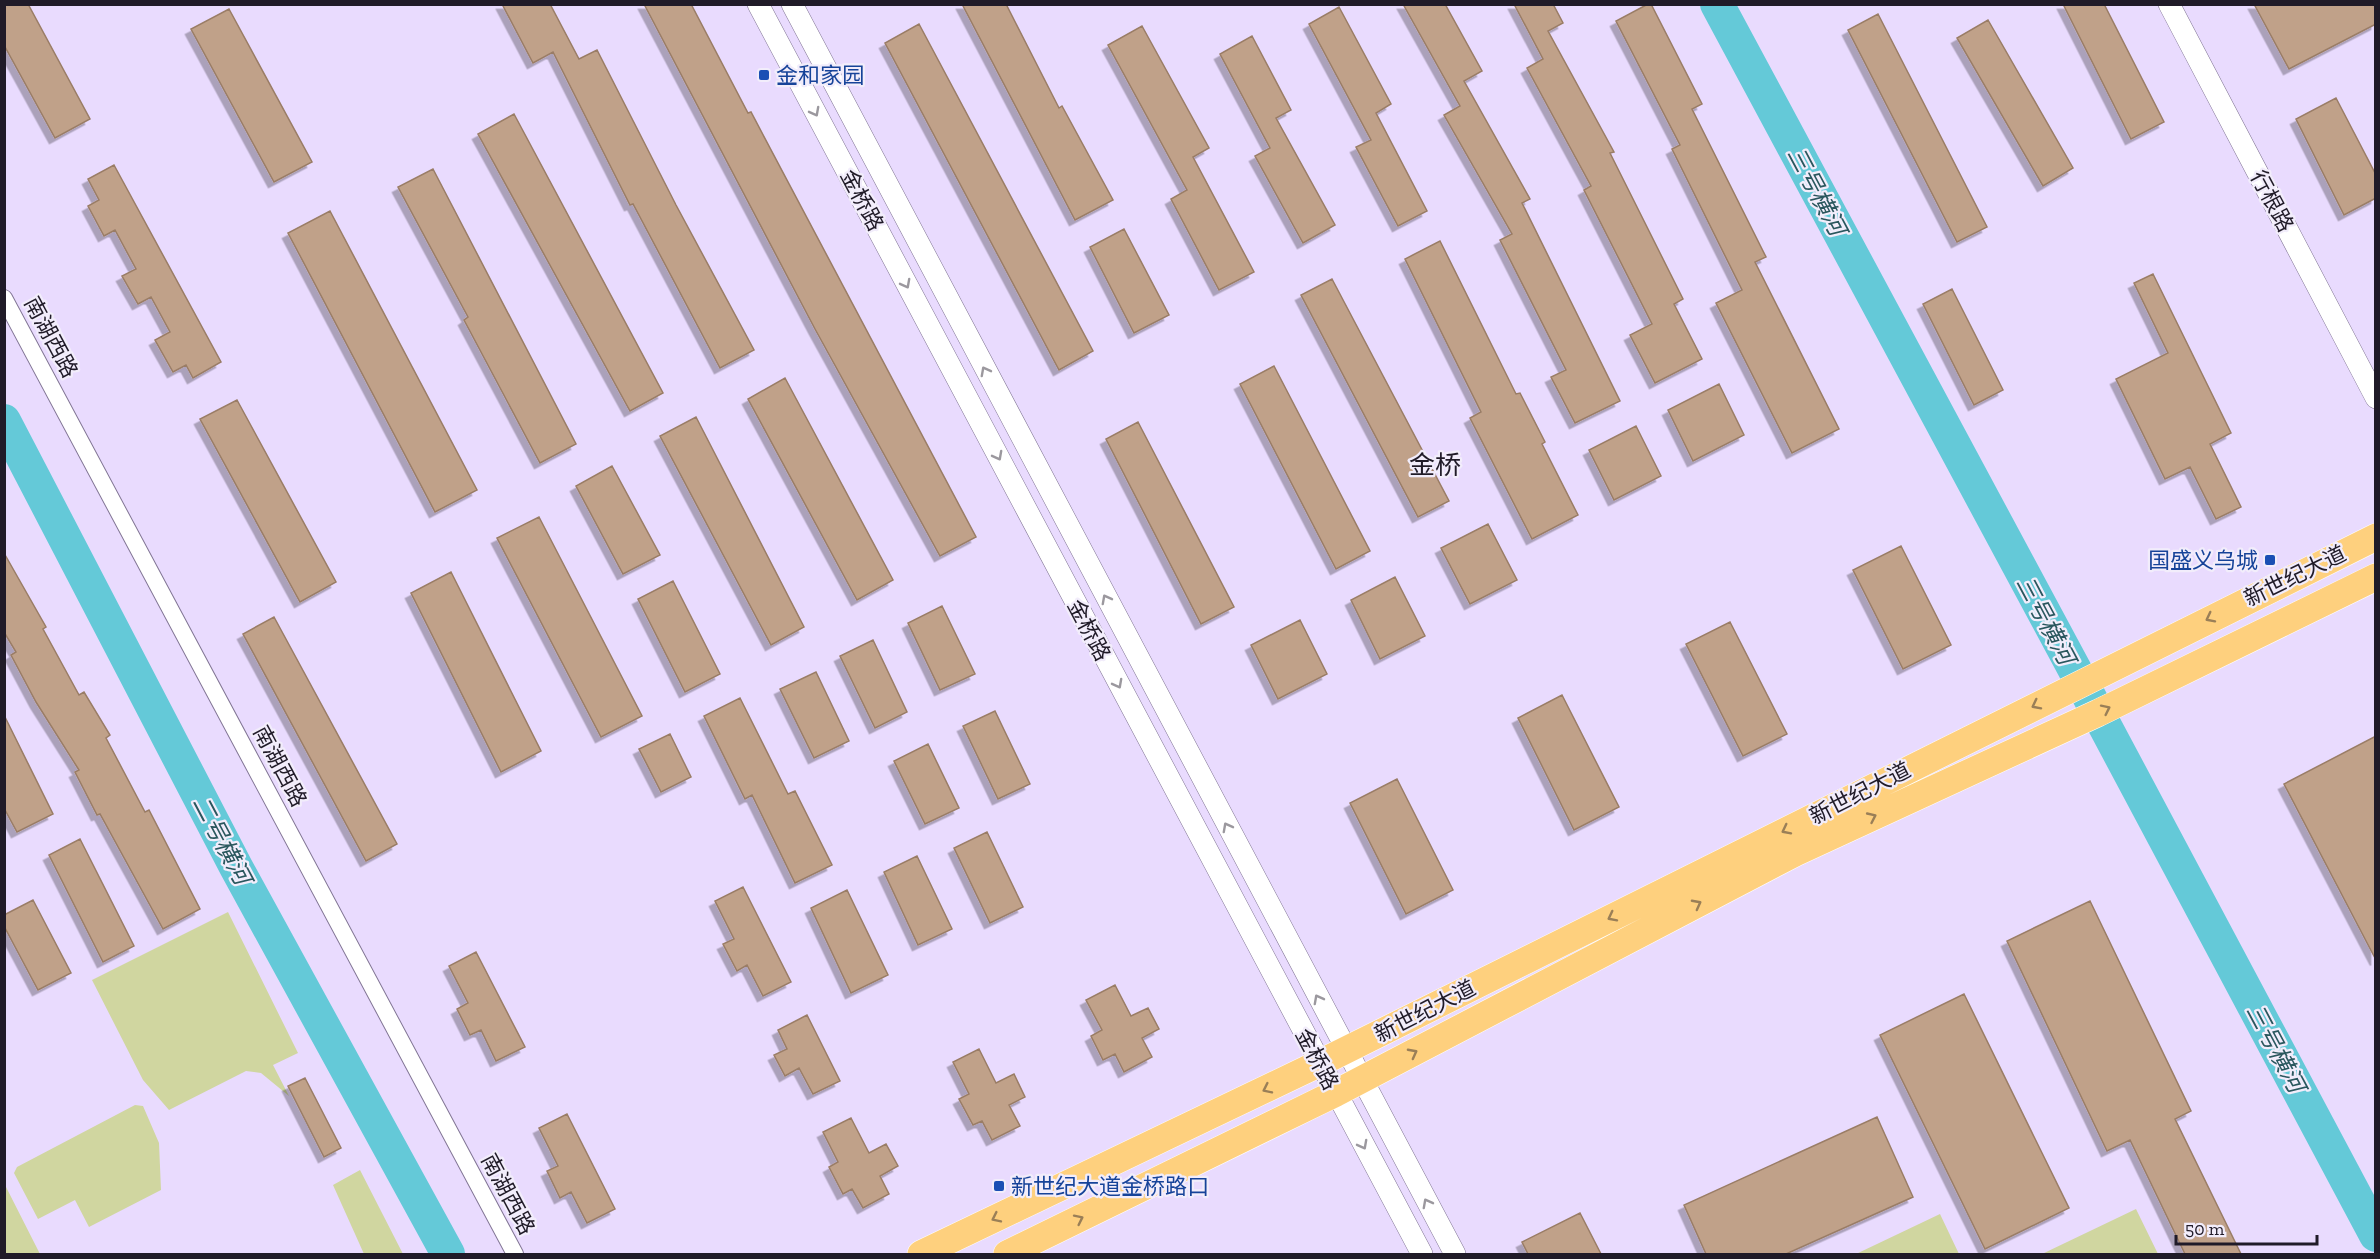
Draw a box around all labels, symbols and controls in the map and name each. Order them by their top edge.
place label: 金和家园 [776,62,864,89]
marker: 金和家园 [757,68,771,82]
one-way arrow [808,106,819,116]
water label: 三号横河 [1782,142,1854,244]
street label: 金桥路 [835,165,889,235]
street label: 行根路 [2245,166,2299,236]
one-way arrow [899,278,910,288]
street label: 南湖西路 [18,292,84,382]
one-way arrow [981,366,992,377]
district label: 金桥 [1409,449,1461,481]
one-way arrow [990,450,1002,461]
street label: 新世纪大道 [2240,540,2350,612]
place label: 国盛义乌城 [2148,547,2258,574]
marker: 国盛义乌城 [2263,553,2277,567]
water label: 三号横河 [2011,571,2083,673]
one-way arrow [1102,594,1113,605]
street label: 金桥路 [1062,595,1116,665]
one-way arrow [2206,611,2216,622]
one-way arrow [1111,678,1123,689]
one-way arrow [2031,698,2042,710]
one-way arrow [2100,704,2111,716]
street label: 南湖西路 [247,721,313,811]
street label: 新世纪大道 [1805,756,1915,830]
water label: 二号横河 [187,791,259,893]
one-way arrow [1865,813,1876,825]
one-way arrow [1222,822,1234,833]
one-way arrow [1782,823,1792,834]
one-way arrow [1691,900,1702,911]
one-way arrow [1607,910,1618,922]
street label: 新世纪大道 [1370,974,1480,1048]
one-way arrow [1314,995,1325,1005]
water label: 三号横河 [2241,999,2313,1101]
street label: 金桥路 [1290,1024,1344,1094]
one-way arrow [1407,1049,1417,1060]
one-way arrow [1262,1081,1273,1093]
one-way arrow [1356,1139,1367,1149]
street label: 南湖西路 [475,1149,541,1239]
place label: 新世纪大道金桥路口 [1011,1173,1209,1200]
marker: 新世纪大道金桥路口 [992,1179,1006,1193]
one-way arrow [1423,1199,1434,1209]
scale bar [2176,1208,2317,1246]
one-way arrow [992,1211,1003,1223]
one-way arrow [1072,1215,1083,1227]
text: 50 m [2185,1218,2225,1240]

